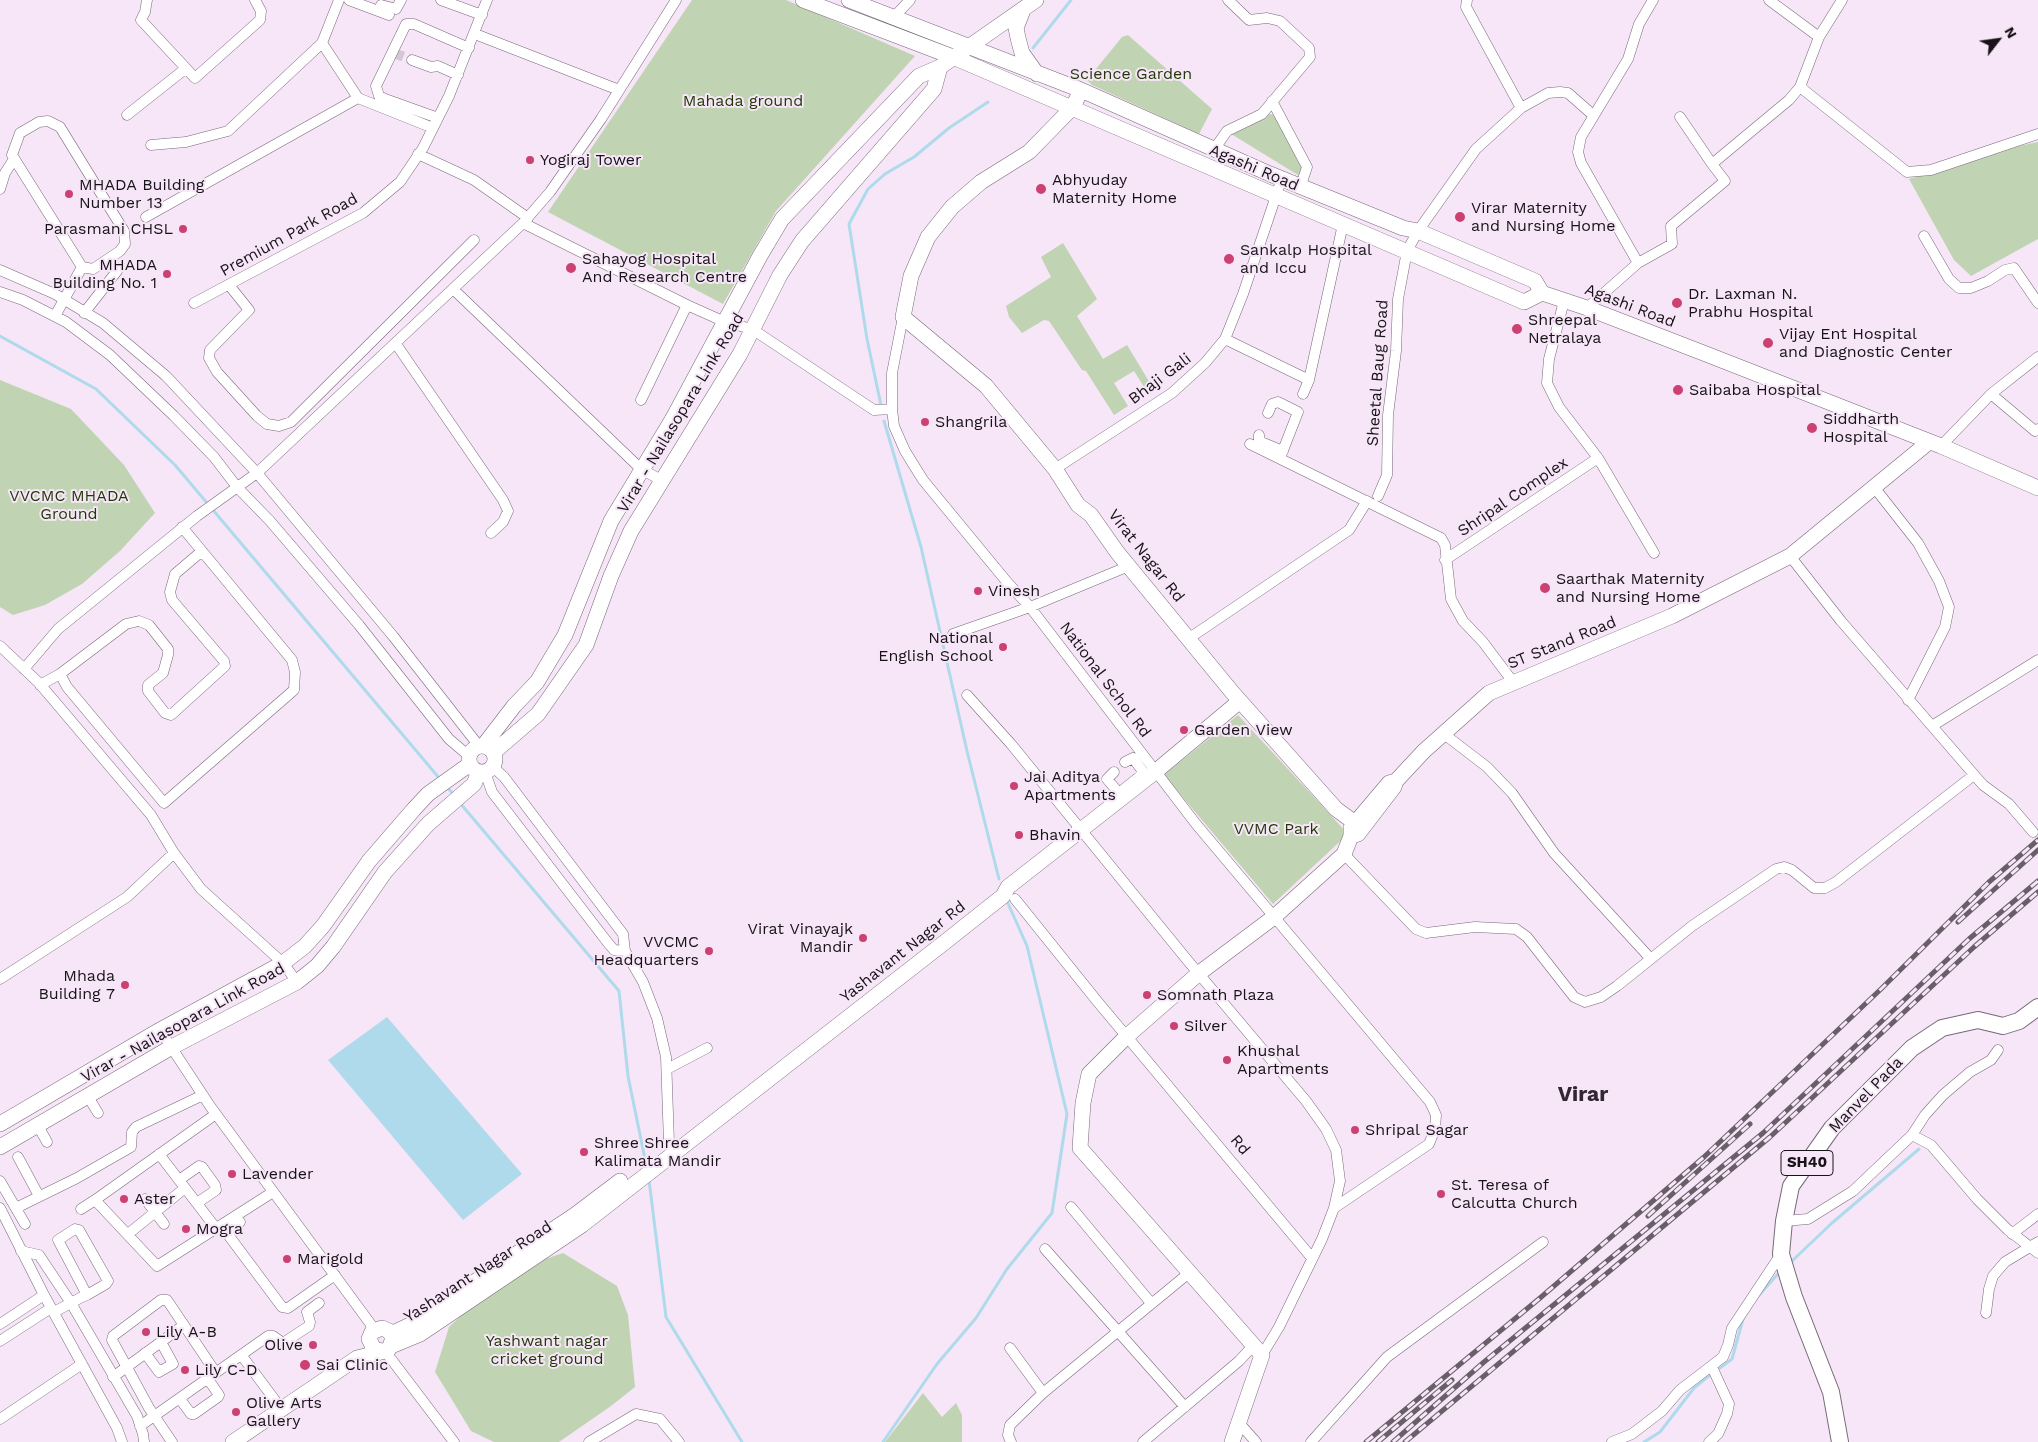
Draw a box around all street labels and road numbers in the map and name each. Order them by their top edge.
street label: Agashi Road [1206,141,1302,195]
street label: Premium Park Road [217,189,361,281]
street label: Agashi Road [1582,280,1678,332]
street label: Sheetal Baug Road [1363,299,1393,447]
street label: Virar - Nailasopara Link Road [614,310,748,516]
street label: Bhaji Gali [1125,349,1195,409]
street label: Shripal Complex [1454,453,1572,541]
street label: Virat Nagar Rd [1104,506,1188,606]
street label: ST Stand Road [1505,612,1619,674]
street label: National Schol Rd [1055,618,1155,742]
street label: Yashavant Nagar Rd [837,897,969,1007]
street label: Virar - Nailasopara Link Road [78,959,288,1087]
street label: Manvel Pada [1825,1053,1907,1137]
street label: Rd [1226,1131,1254,1159]
road number: SH40 [1781,1150,1833,1176]
street label: Yashavant Nagar Road [400,1217,556,1327]

